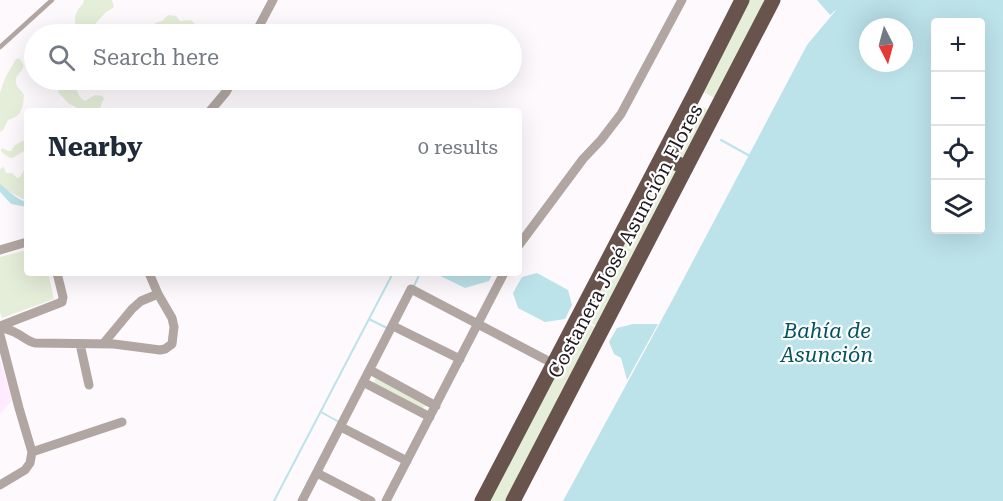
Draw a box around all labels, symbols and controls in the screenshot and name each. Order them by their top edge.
north arrow [859,18,913,72]
map controls [931,18,985,234]
button: + [931,18,985,72]
search box [24,24,522,90]
icon: search [45,41,78,74]
text: Search here [93,45,219,70]
button: − [931,72,985,126]
street label: Costanera José Asunción Flores [542,100,708,382]
button: locate [931,126,985,180]
text: Nearby [48,132,142,162]
text: 0 results [418,135,498,159]
button: layers [931,180,985,234]
water label: Bahía de Asunción [779,319,873,367]

